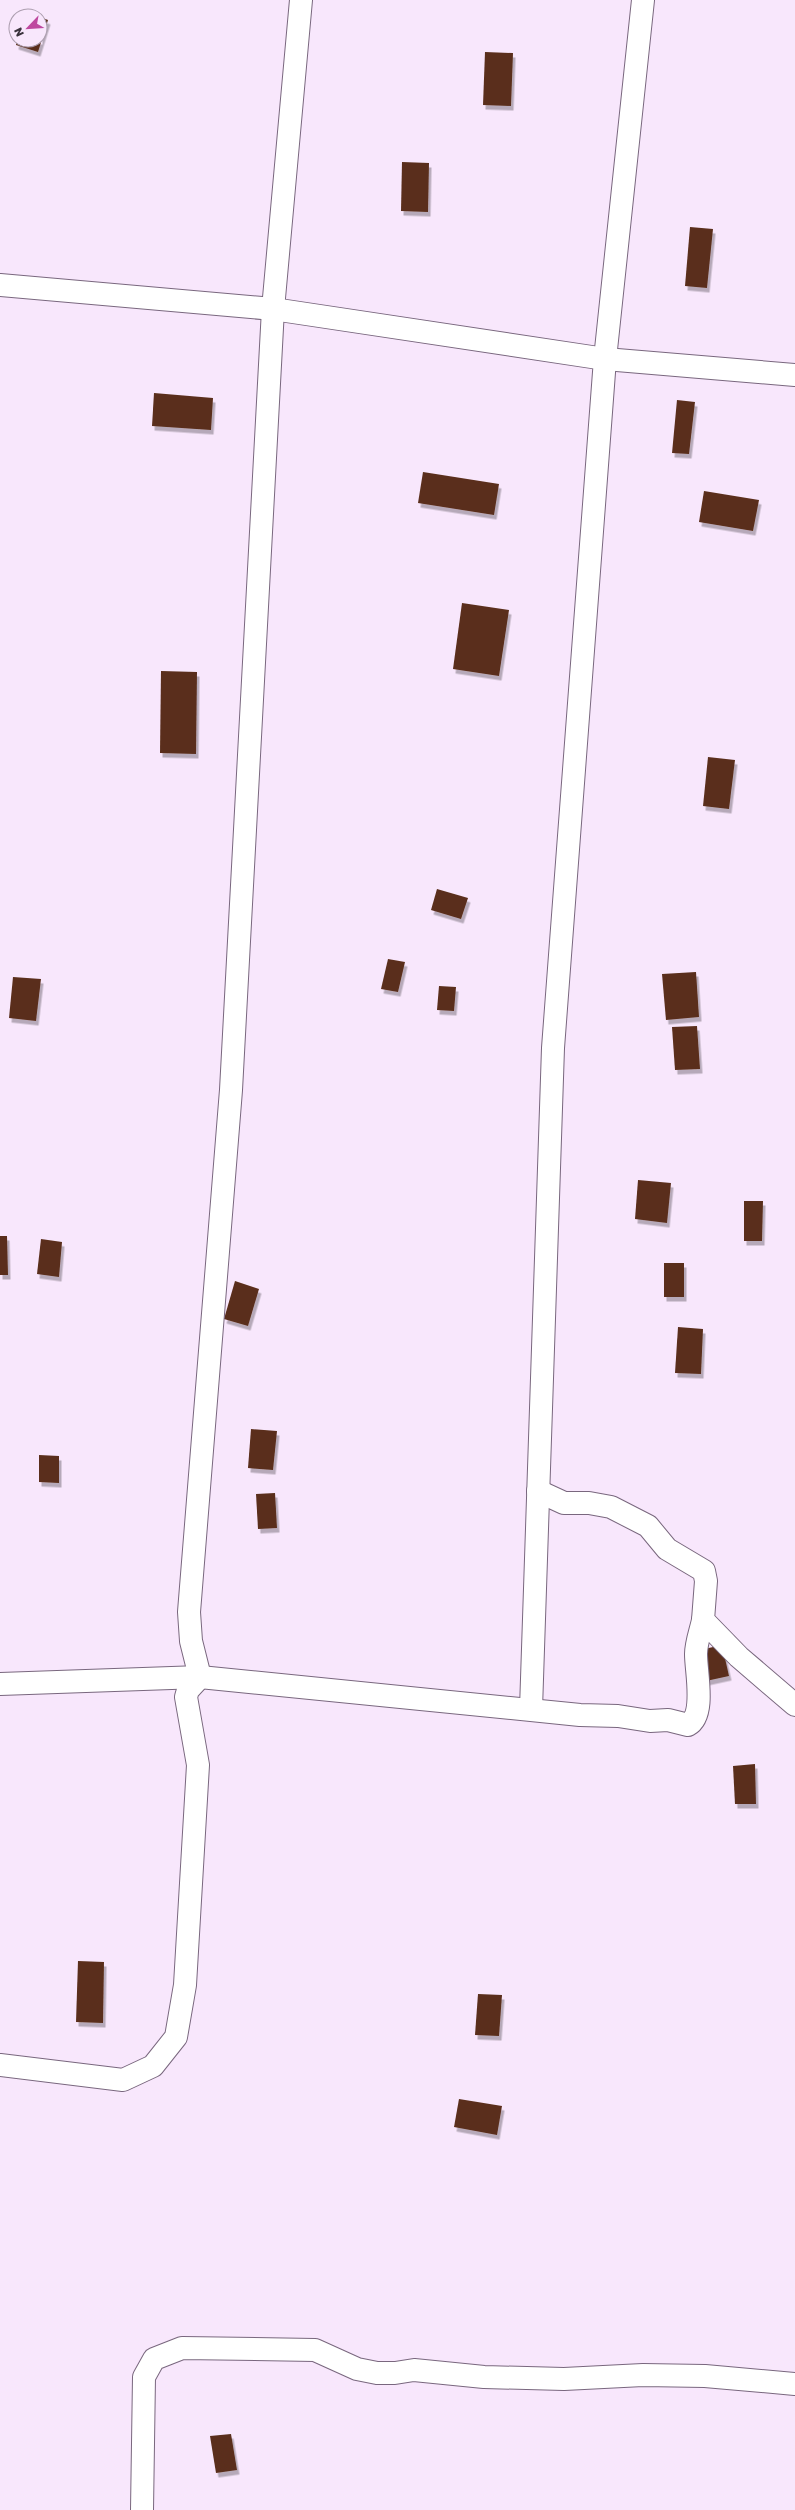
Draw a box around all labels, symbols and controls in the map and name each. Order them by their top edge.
north arrow [8,8,48,48]
text: N [11,26,26,39]

